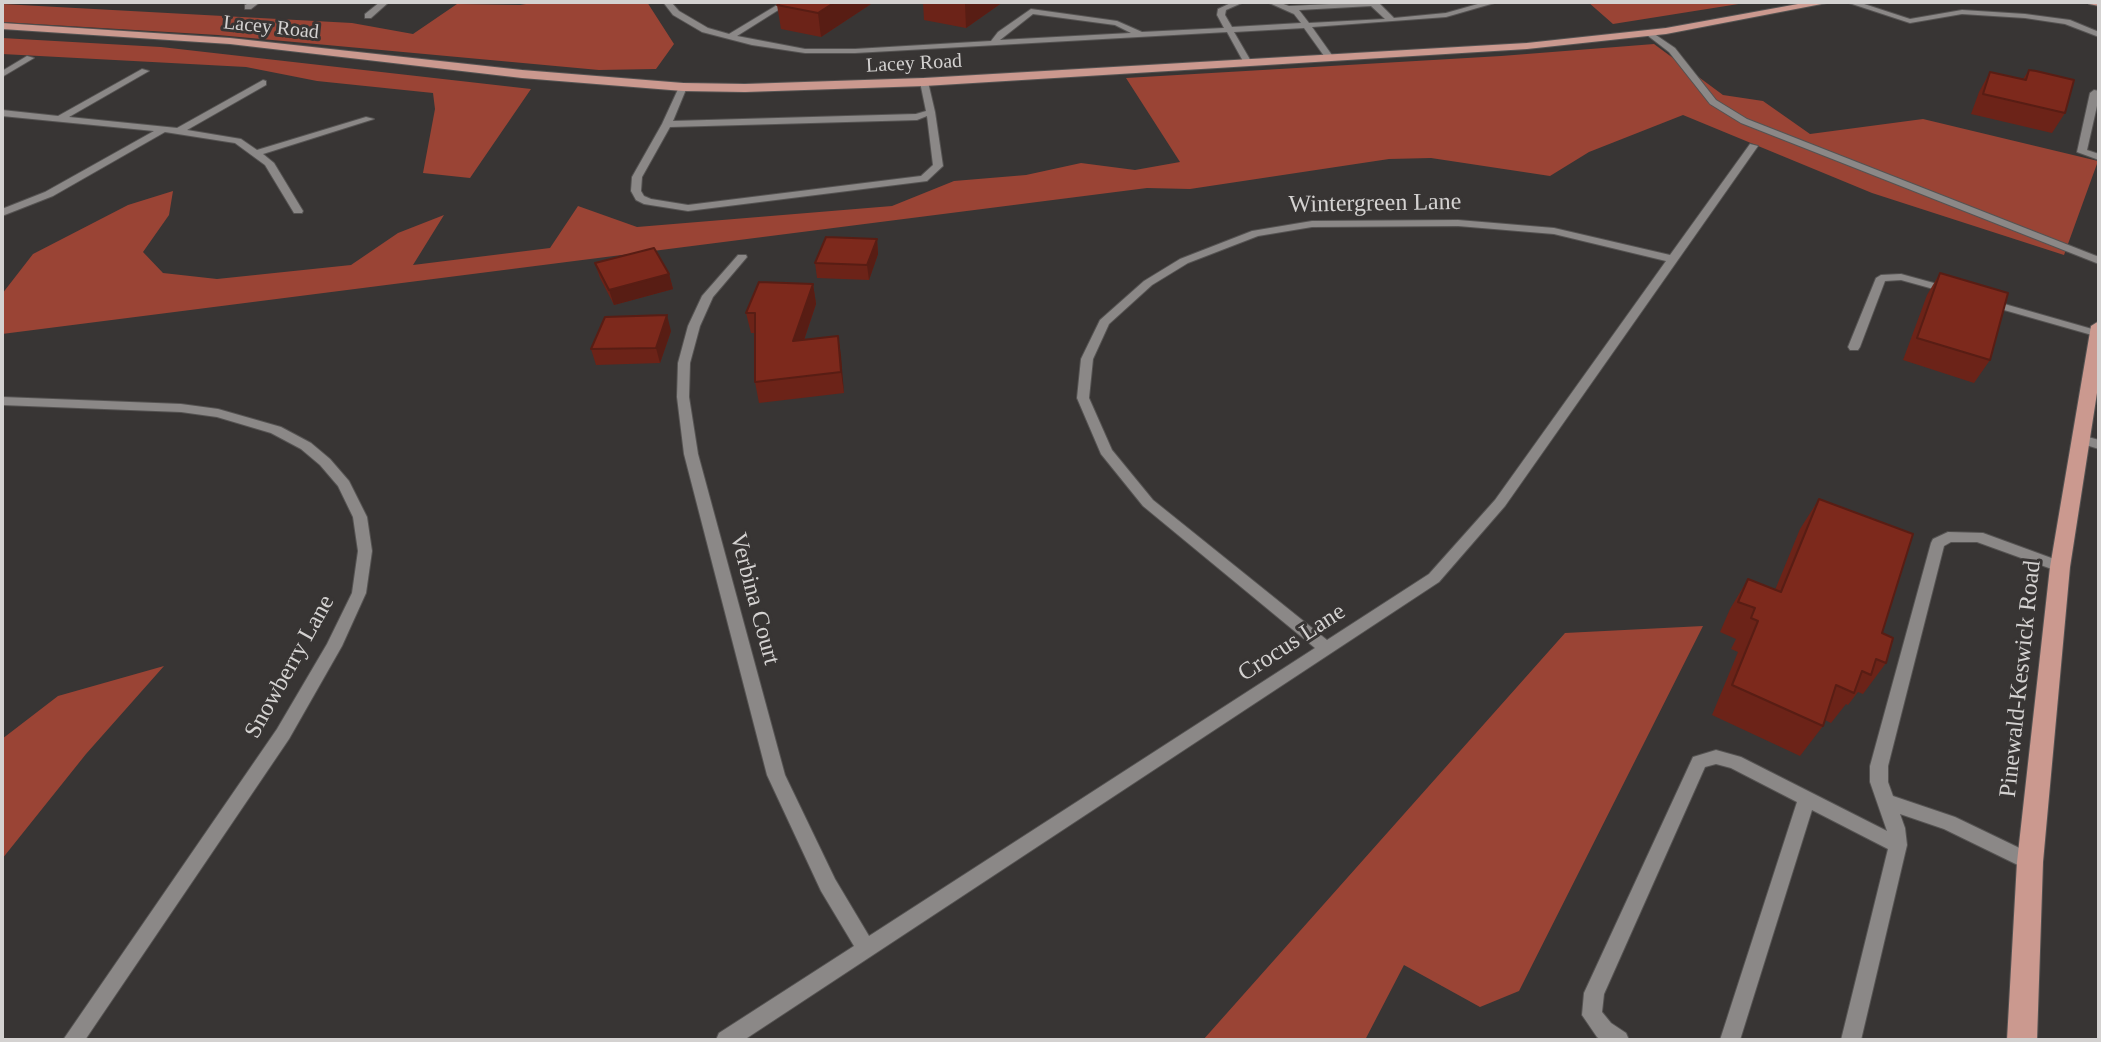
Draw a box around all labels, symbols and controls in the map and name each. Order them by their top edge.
street label: Lacey Road [222,11,320,45]
street label: Lacey Road [865,50,963,78]
street label: Wintergreen Lane [1289,188,1461,220]
street label: Verbina Court [723,530,785,668]
street label: Pinewald-Keswick Road [1994,559,2048,799]
street label: Snowberry Lane [239,590,341,744]
street label: Crocus Lane [1233,598,1351,688]

